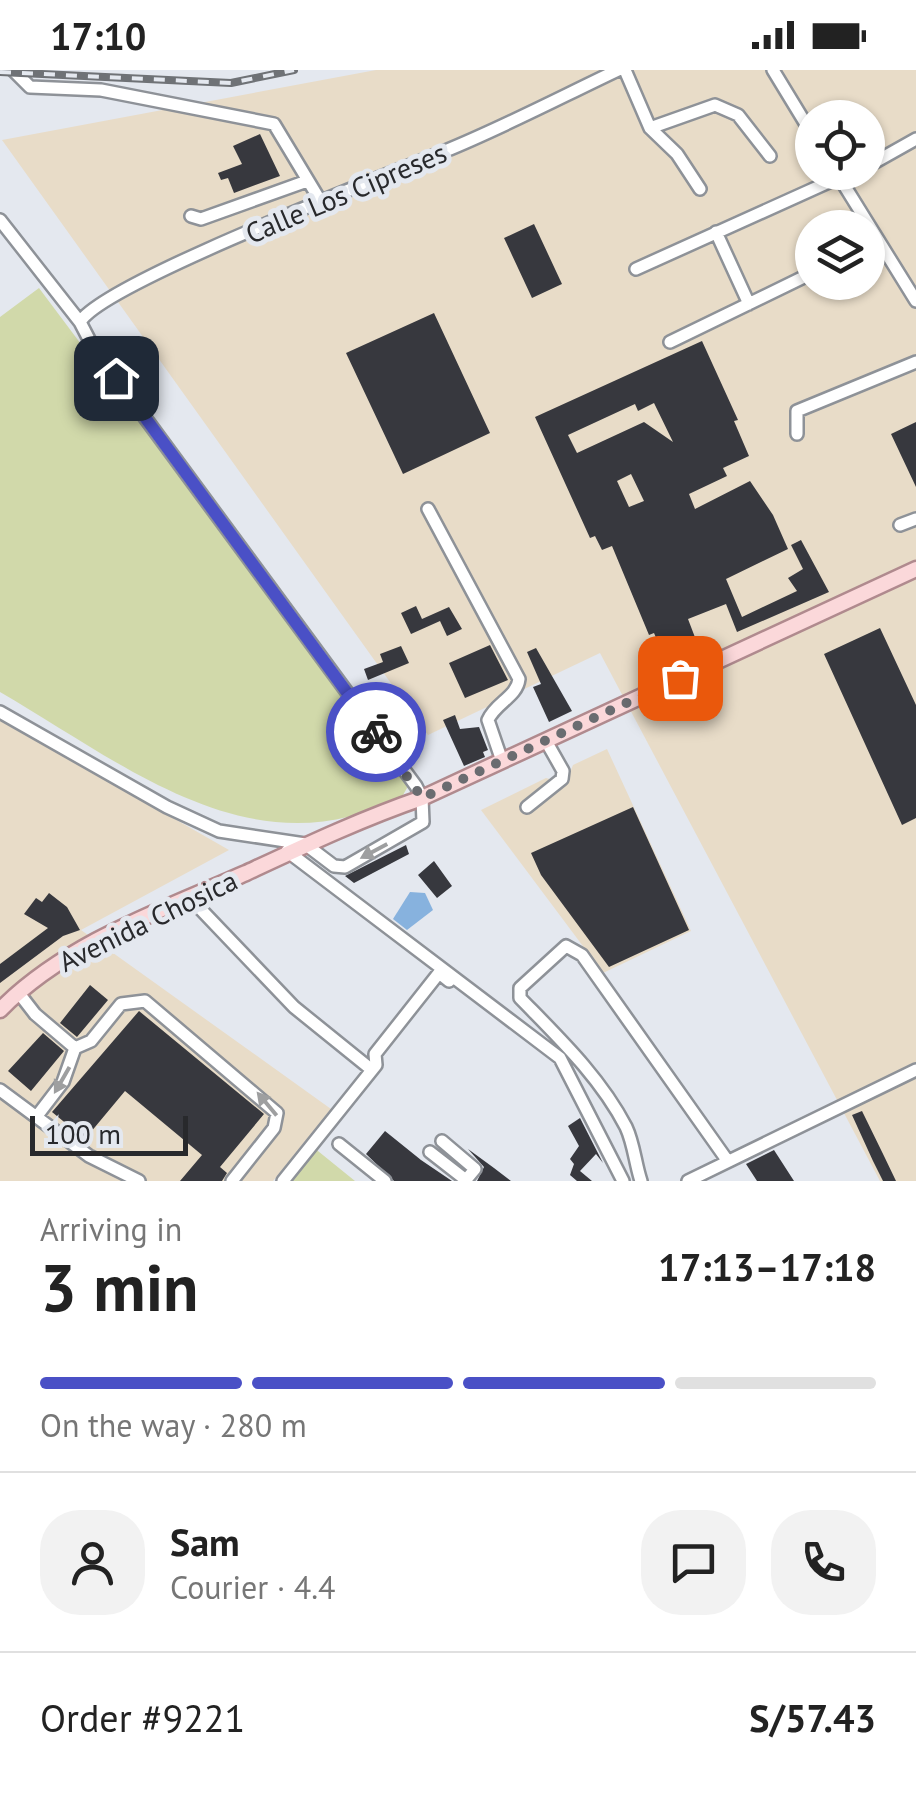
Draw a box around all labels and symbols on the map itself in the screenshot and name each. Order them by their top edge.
street label: Calle Los Cipreses [240,134,452,252]
pin [74,336,159,421]
pin [638,636,723,721]
courier [326,682,426,782]
one-way arrow [360,842,389,859]
street label: Avenida Chosica [52,861,243,980]
one-way arrow [54,1066,71,1095]
one-way arrow [256,1092,278,1117]
scale bar [30,1111,188,1156]

